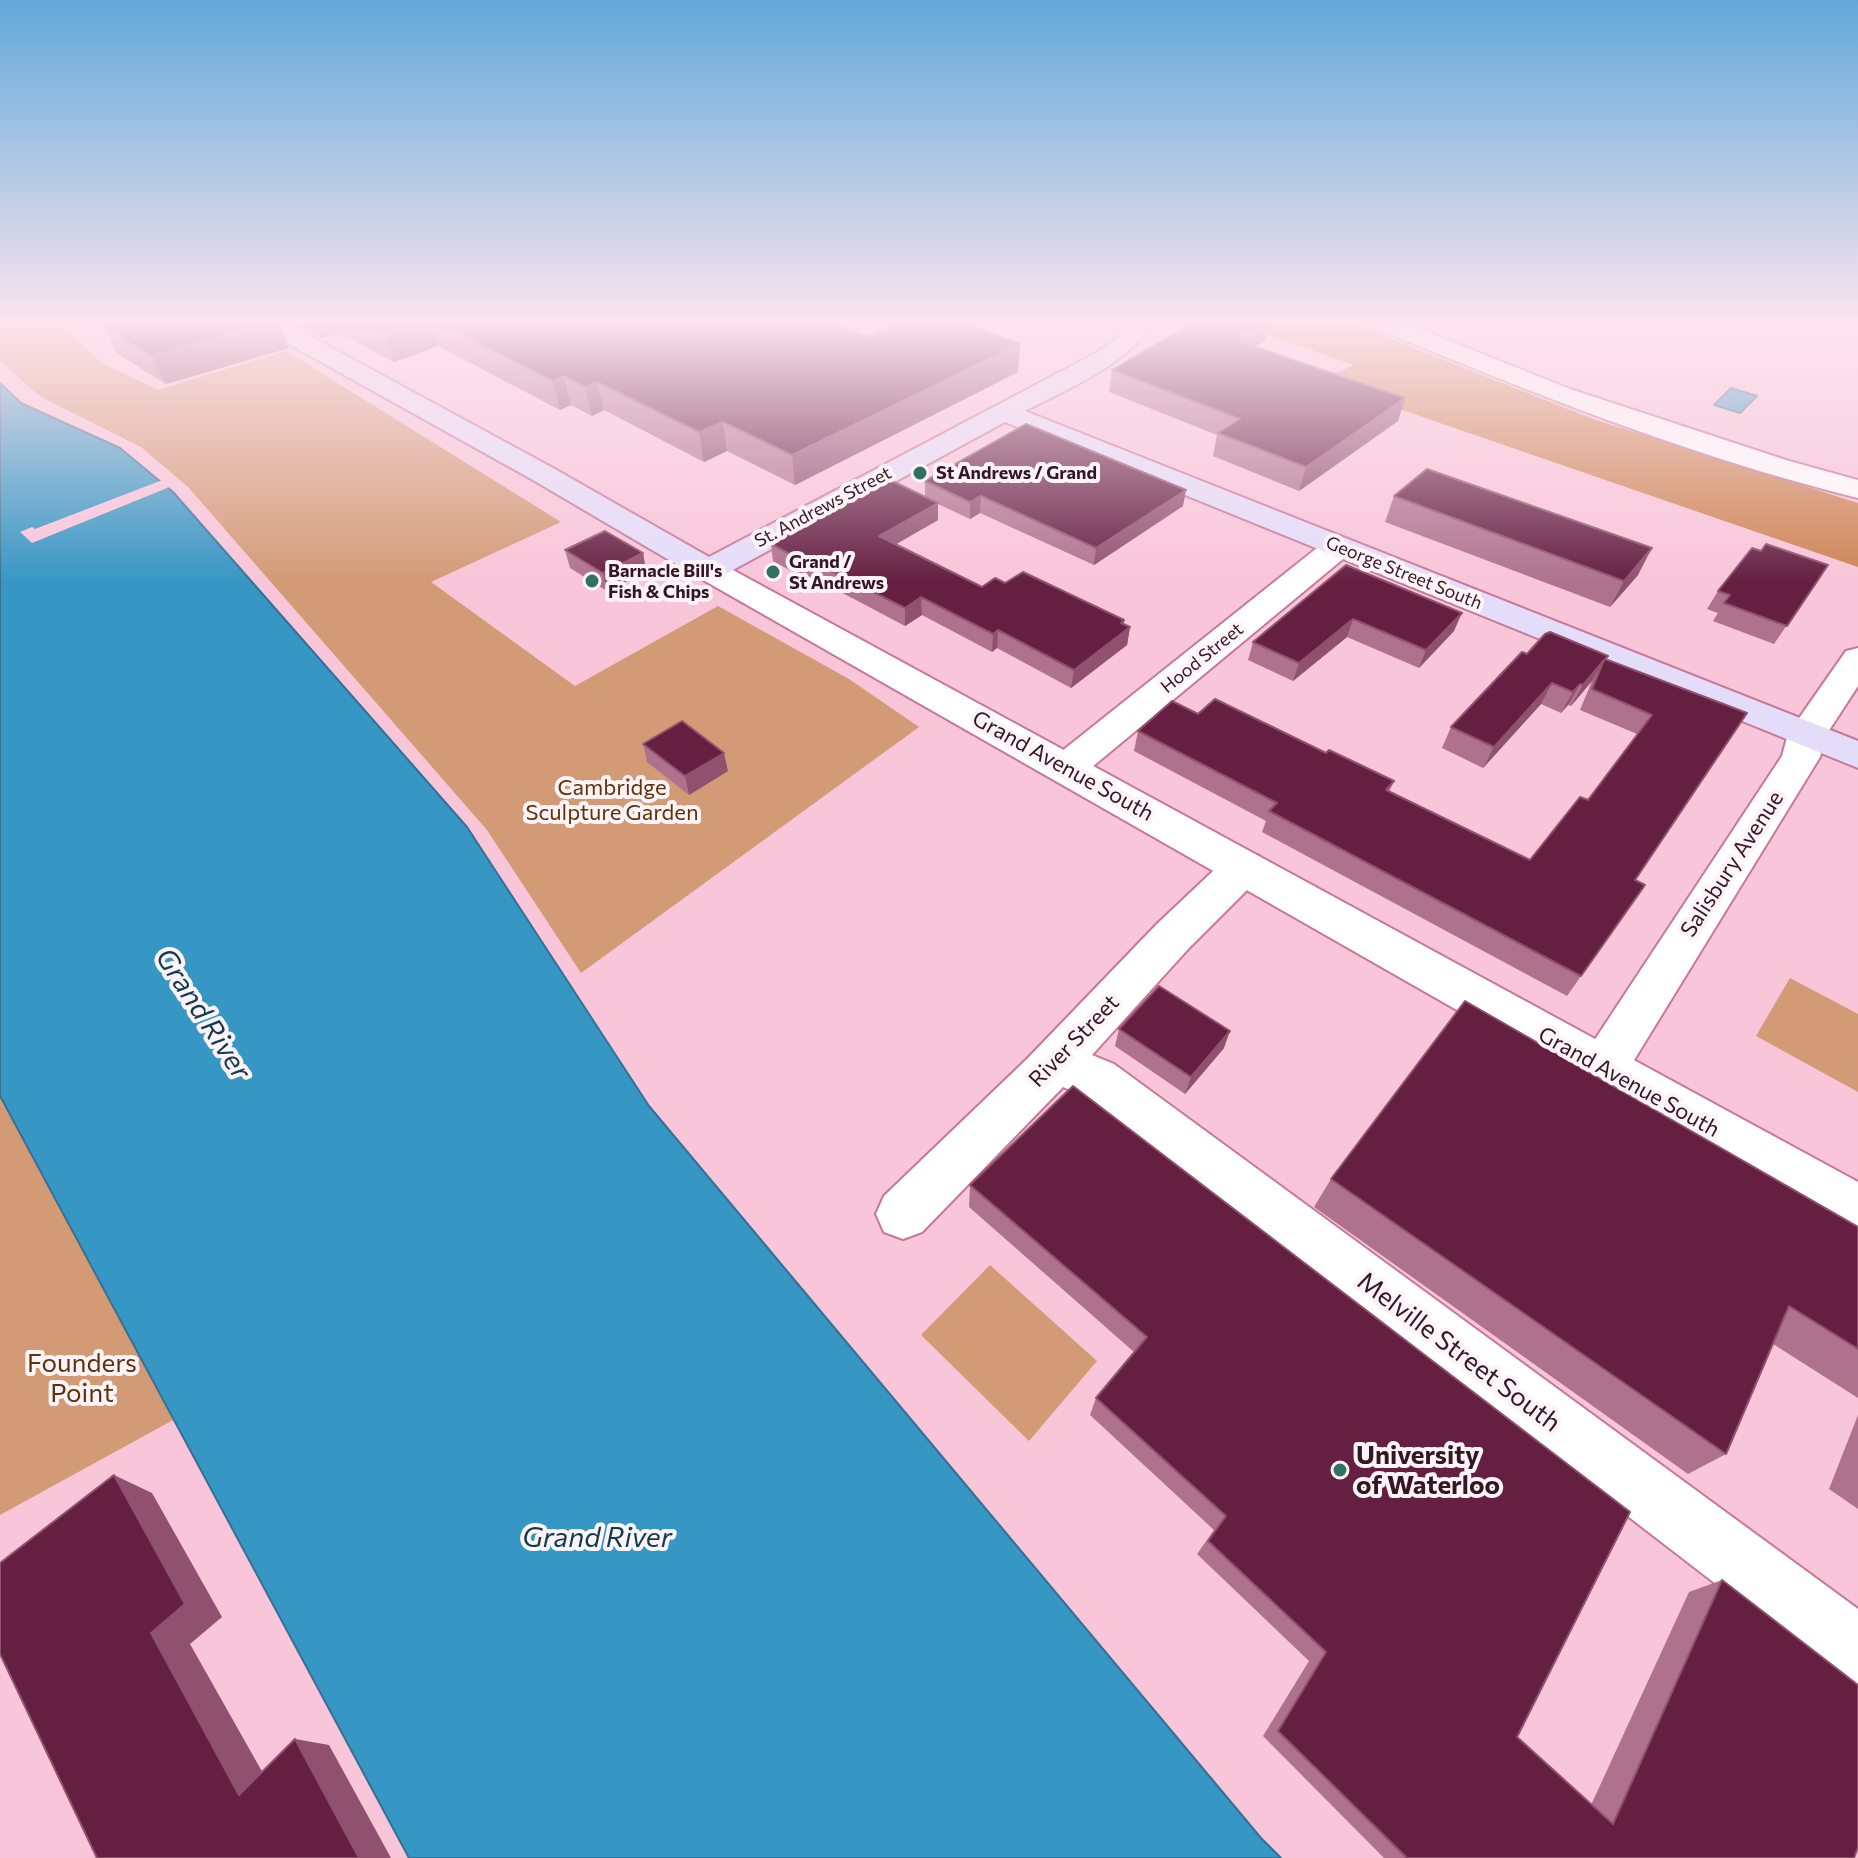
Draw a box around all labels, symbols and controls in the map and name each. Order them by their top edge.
street label: St. Andrews Street [751,462,895,552]
place label: St Andrews / Grand [936,462,1097,484]
marker: St Andrews / Grand [911,464,929,482]
street label: George Street South [1323,532,1485,614]
place label: Grand / St Andrews [789,551,884,594]
place label: Barnacle Bill's Fish & Chips [608,560,722,602]
marker: Grand / St Andrews [764,563,782,581]
marker: Barnacle Bill's Fish & Chips [583,572,601,590]
street label: Hood Street [1156,618,1248,698]
street label: Grand Avenue South [968,705,1158,827]
park label: Cambridge Sculpture Garden [525,775,699,826]
street label: Salisbury Avenue [1675,786,1789,942]
water label: Grand River [148,942,258,1086]
street label: River Street [1023,989,1125,1093]
street label: Grand Avenue South [1534,1021,1724,1143]
street label: Melville Street South [1351,1265,1567,1439]
park label: Founders Point [27,1347,137,1408]
place label: University of Waterloo [1356,1439,1500,1500]
marker: University of Waterloo [1331,1461,1349,1479]
water label: Grand River [522,1521,672,1555]

